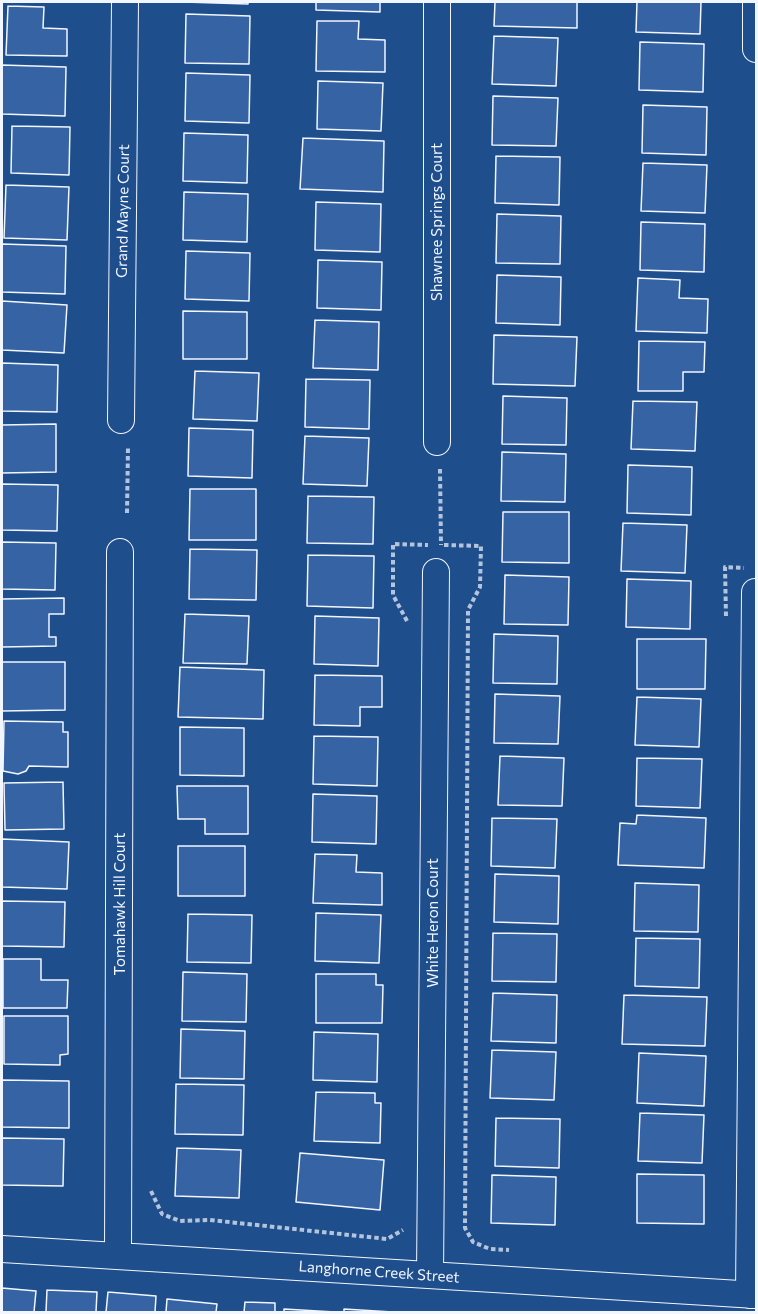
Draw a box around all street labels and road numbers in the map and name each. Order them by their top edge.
street label: Shawnee Springs Court [428,143,446,301]
street label: Grand Mayne Court [113,144,133,278]
street label: Tomahawk Hill Court [111,833,129,975]
street label: White Heron Court [424,858,442,988]
street label: Langhorne Creek Street [298,1257,460,1287]

